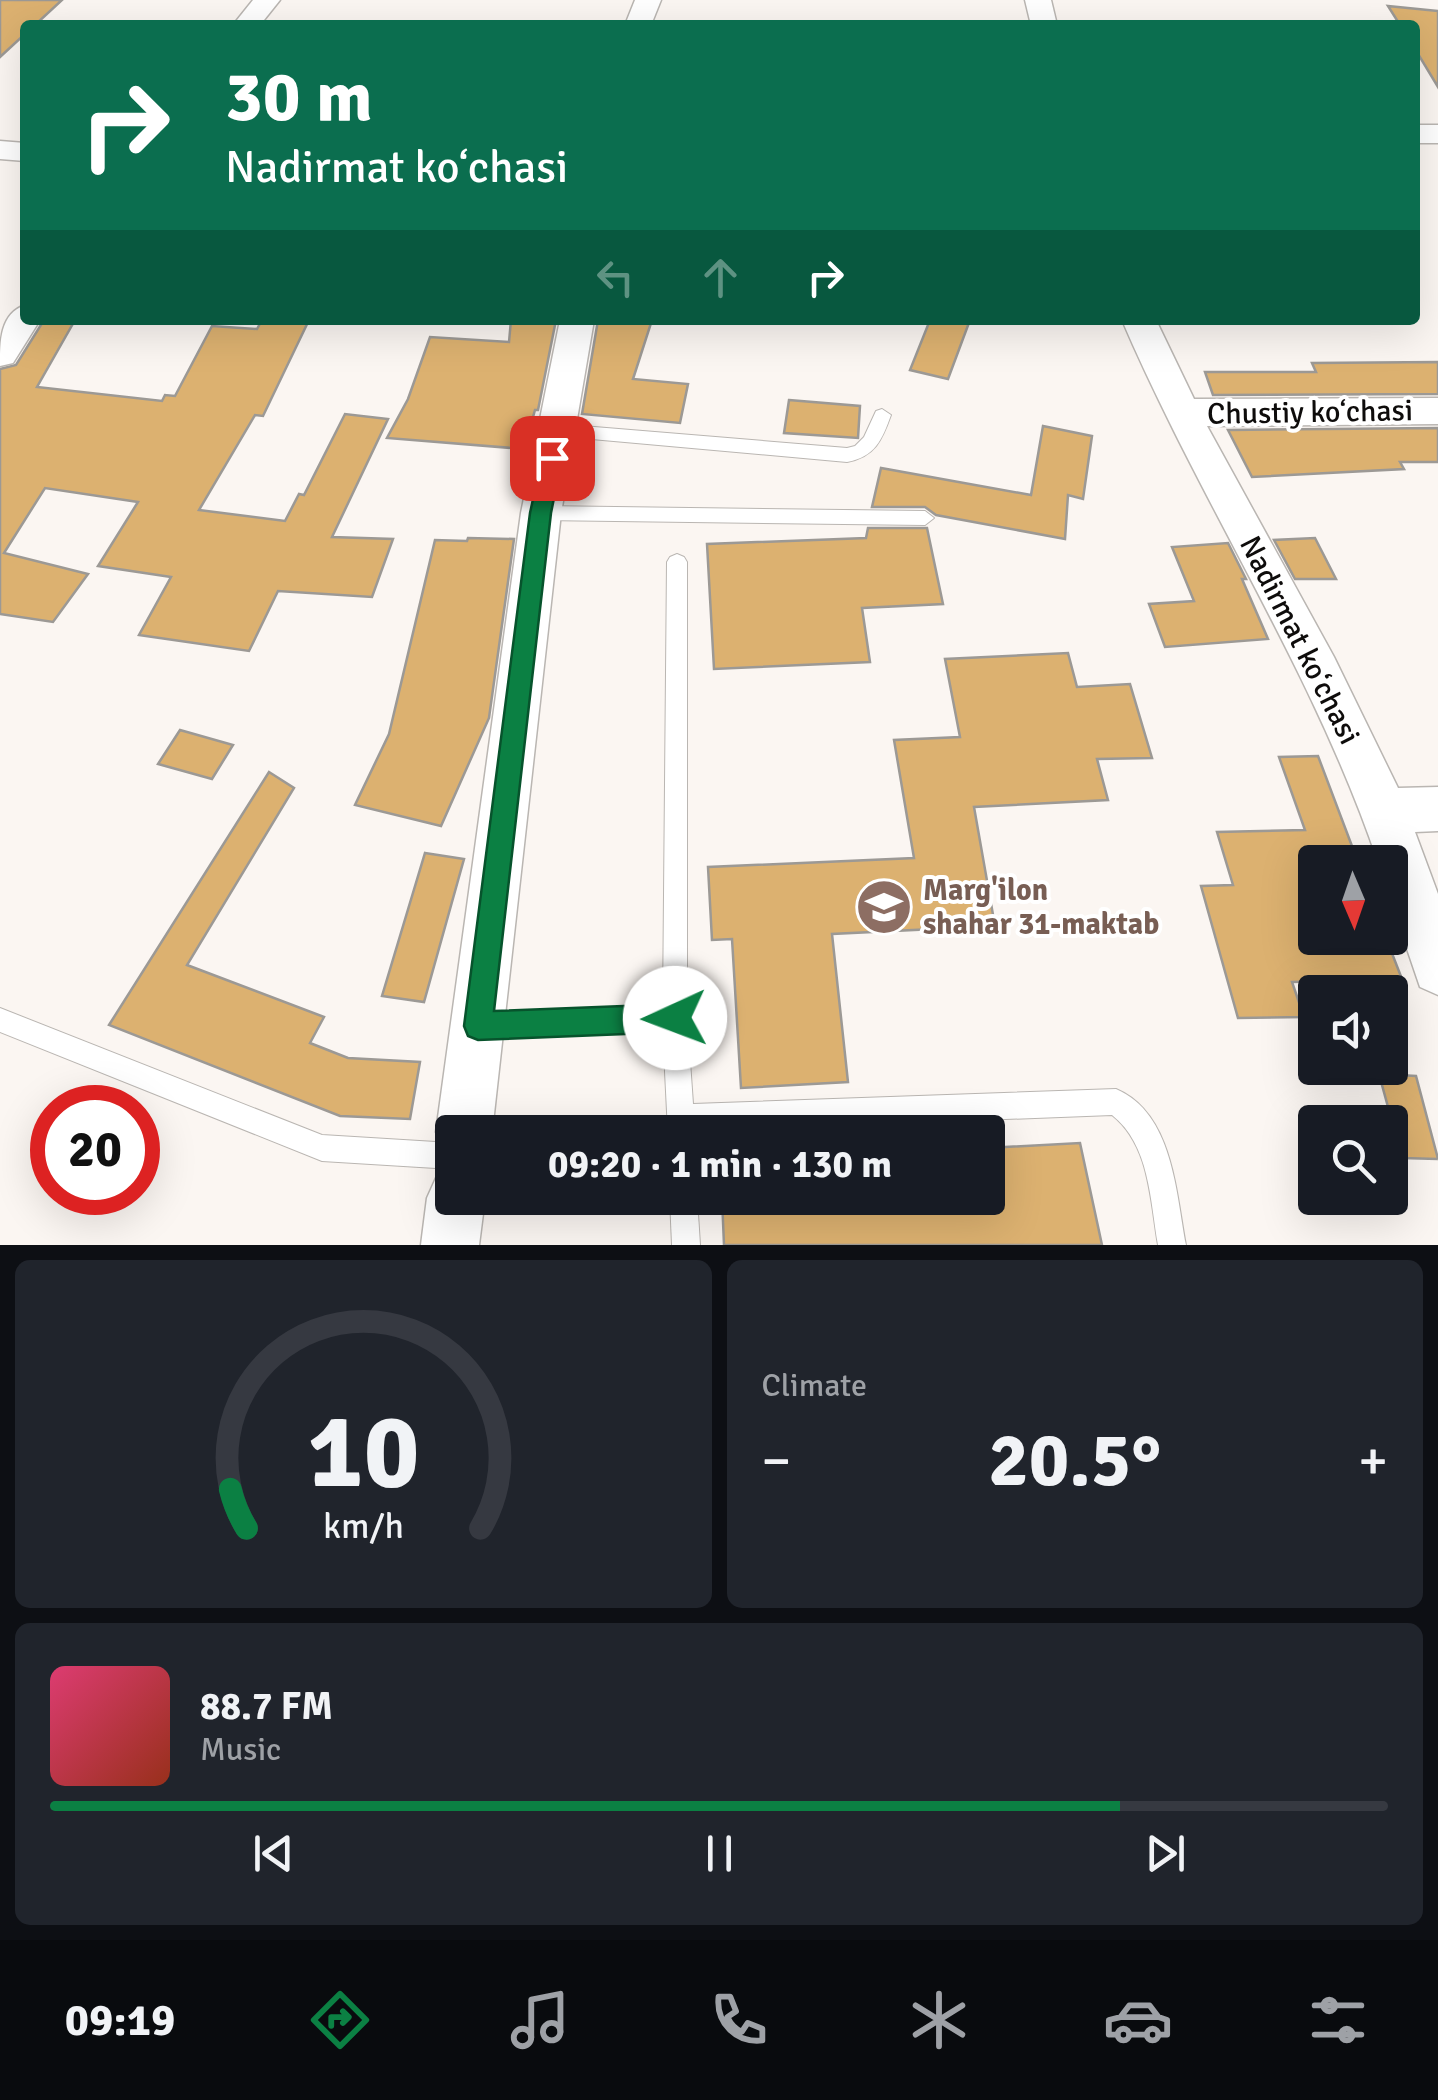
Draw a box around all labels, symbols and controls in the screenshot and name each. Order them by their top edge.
text: 30 m [225,54,373,140]
icon: right [60,60,190,190]
text: Nadirmat koʻchasi [225,140,568,195]
icon: left [588,250,643,305]
icon: ahead [693,250,748,305]
icon: right [798,250,853,305]
street label: Chustiy koʻchasi [1207,392,1413,433]
pin [510,416,595,501]
icon: arrive [525,431,580,486]
street label: Nadirmat koʻchasi [1231,530,1368,751]
north arrow [1298,845,1408,955]
map controls [1298,845,1408,1215]
place label: Marg'ilon shahar 31-maktab [923,872,1159,943]
school or university icon: Marg'ilon shahar 31-maktab [854,877,914,937]
position arrow [623,966,727,1070]
button: sound [1298,975,1408,1085]
speed limit sign: 20 [30,1085,160,1215]
button: search [1298,1105,1408,1215]
text: 09:20 · 1 min · 130 m [548,1141,892,1188]
text: Climate [762,1366,867,1405]
text: 10 [307,1388,419,1516]
text: 20.5° [988,1414,1161,1507]
text: − [762,1427,791,1495]
text: + [1358,1427,1388,1495]
text: km/h [323,1504,404,1548]
text: 88.7 FM [200,1683,333,1730]
text: Music [200,1730,281,1769]
icon: previous [246,1826,301,1881]
icon: pause [692,1826,747,1881]
icon: next [1138,1826,1193,1881]
icon: directions [305,1985,375,2055]
icon: music [505,1985,575,2055]
icon: phone [704,1985,774,2055]
icon: climate [904,1985,974,2055]
icon: car [1103,1985,1173,2055]
icon: filters [1303,1985,1373,2055]
text: 09:19 [65,1993,175,2048]

